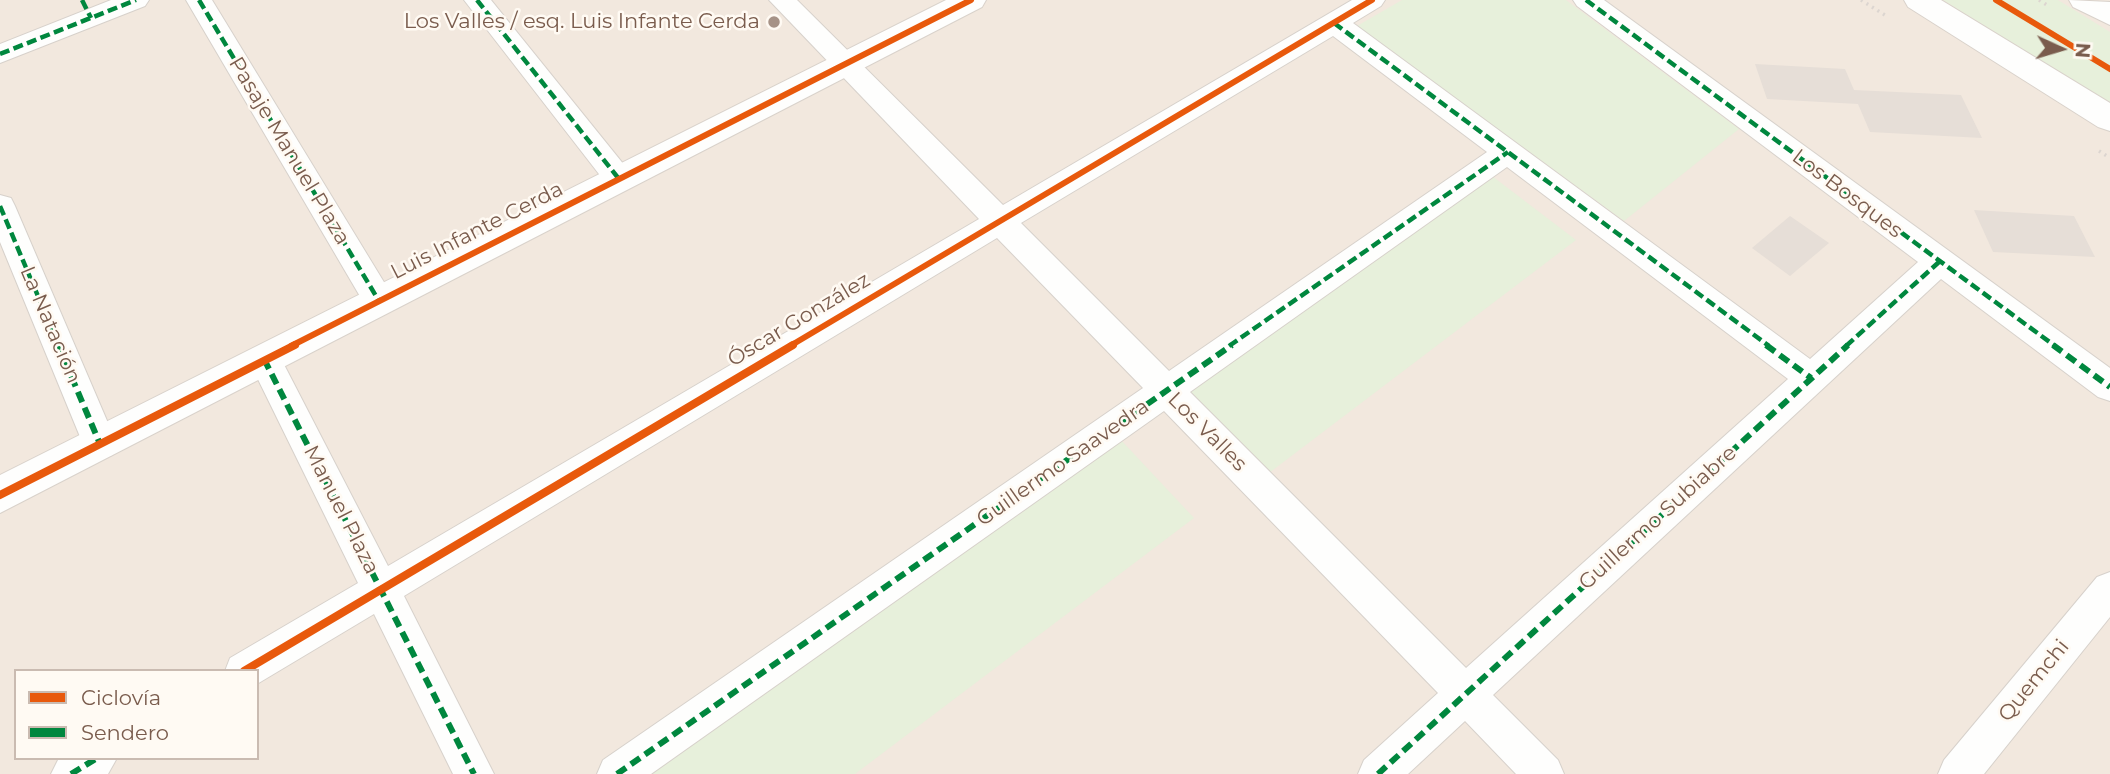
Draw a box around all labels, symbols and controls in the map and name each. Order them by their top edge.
place label: Los Valles / esq. Luis Infante Cerda [404,9,760,35]
marker: Los Valles / esq. Luis Infante Cerda [766,14,782,30]
north arrow [2026,14,2096,84]
text: N [2070,42,2094,59]
street label: Pasaje Manuel Plaza [223,53,355,249]
street label: Los Bosques [1787,144,1907,244]
street label: Luis Infante Cerda [387,177,567,285]
street label: La Natación [14,263,86,387]
street label: Óscar González [723,268,875,372]
street label: Los Valles [1162,387,1252,477]
street label: Guillermo Saavedra [972,394,1154,532]
street label: Guillermo Subiabre [1574,441,1742,595]
street label: Manuel Plaza [298,442,384,578]
street label: Quemchi [1993,635,2075,727]
legend [14,669,259,760]
text: Ciclovía [81,685,161,710]
text: Sendero [81,720,169,745]

